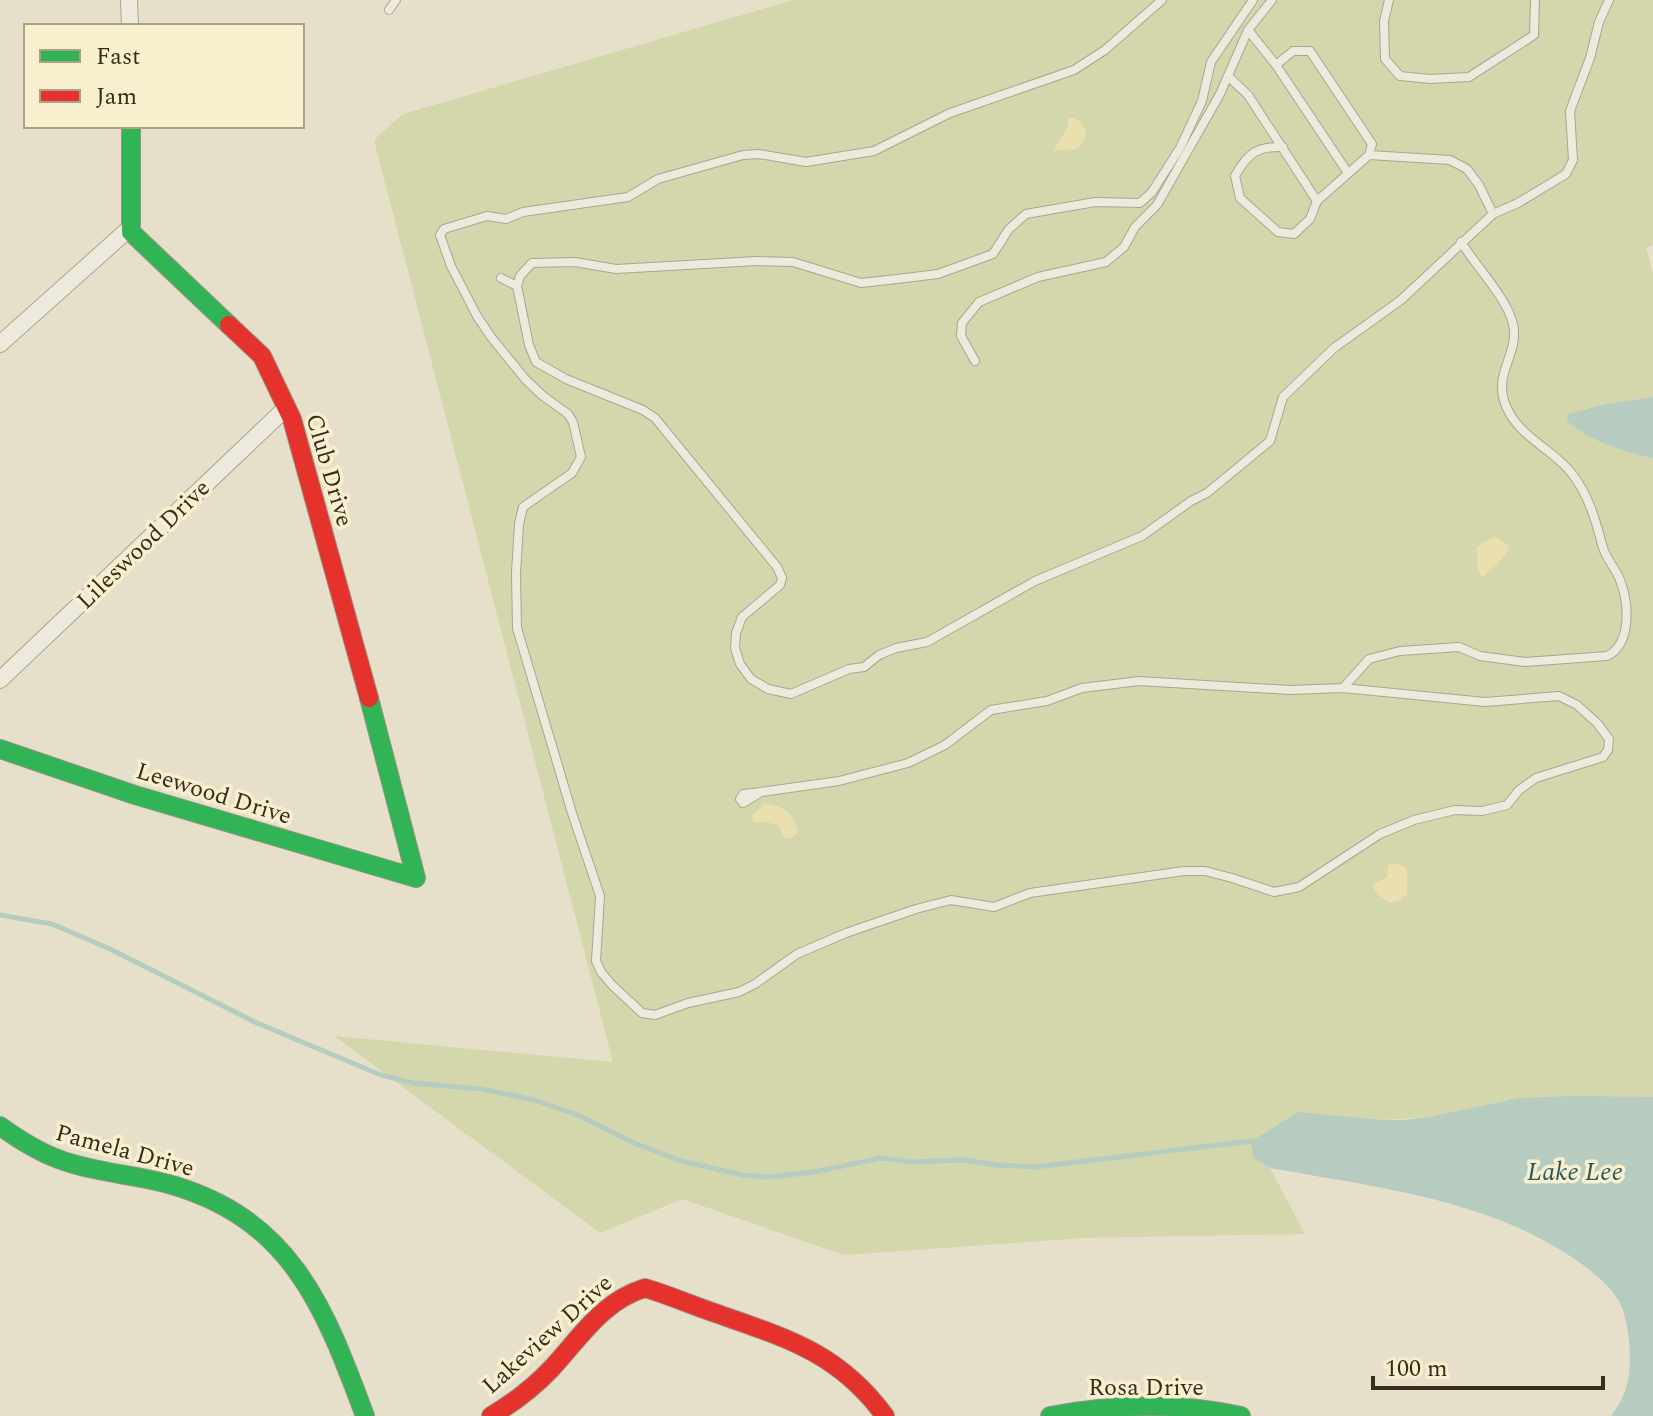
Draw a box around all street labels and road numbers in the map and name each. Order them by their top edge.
street label: Club Drive [296,409,362,531]
street label: Lileswood Drive [69,471,219,618]
street label: Leewood Drive [132,753,296,835]
street label: Pamela Drive [51,1115,198,1187]
street label: Lakeview Drive [474,1266,621,1403]
street label: Rosa Drive [1088,1370,1204,1406]

